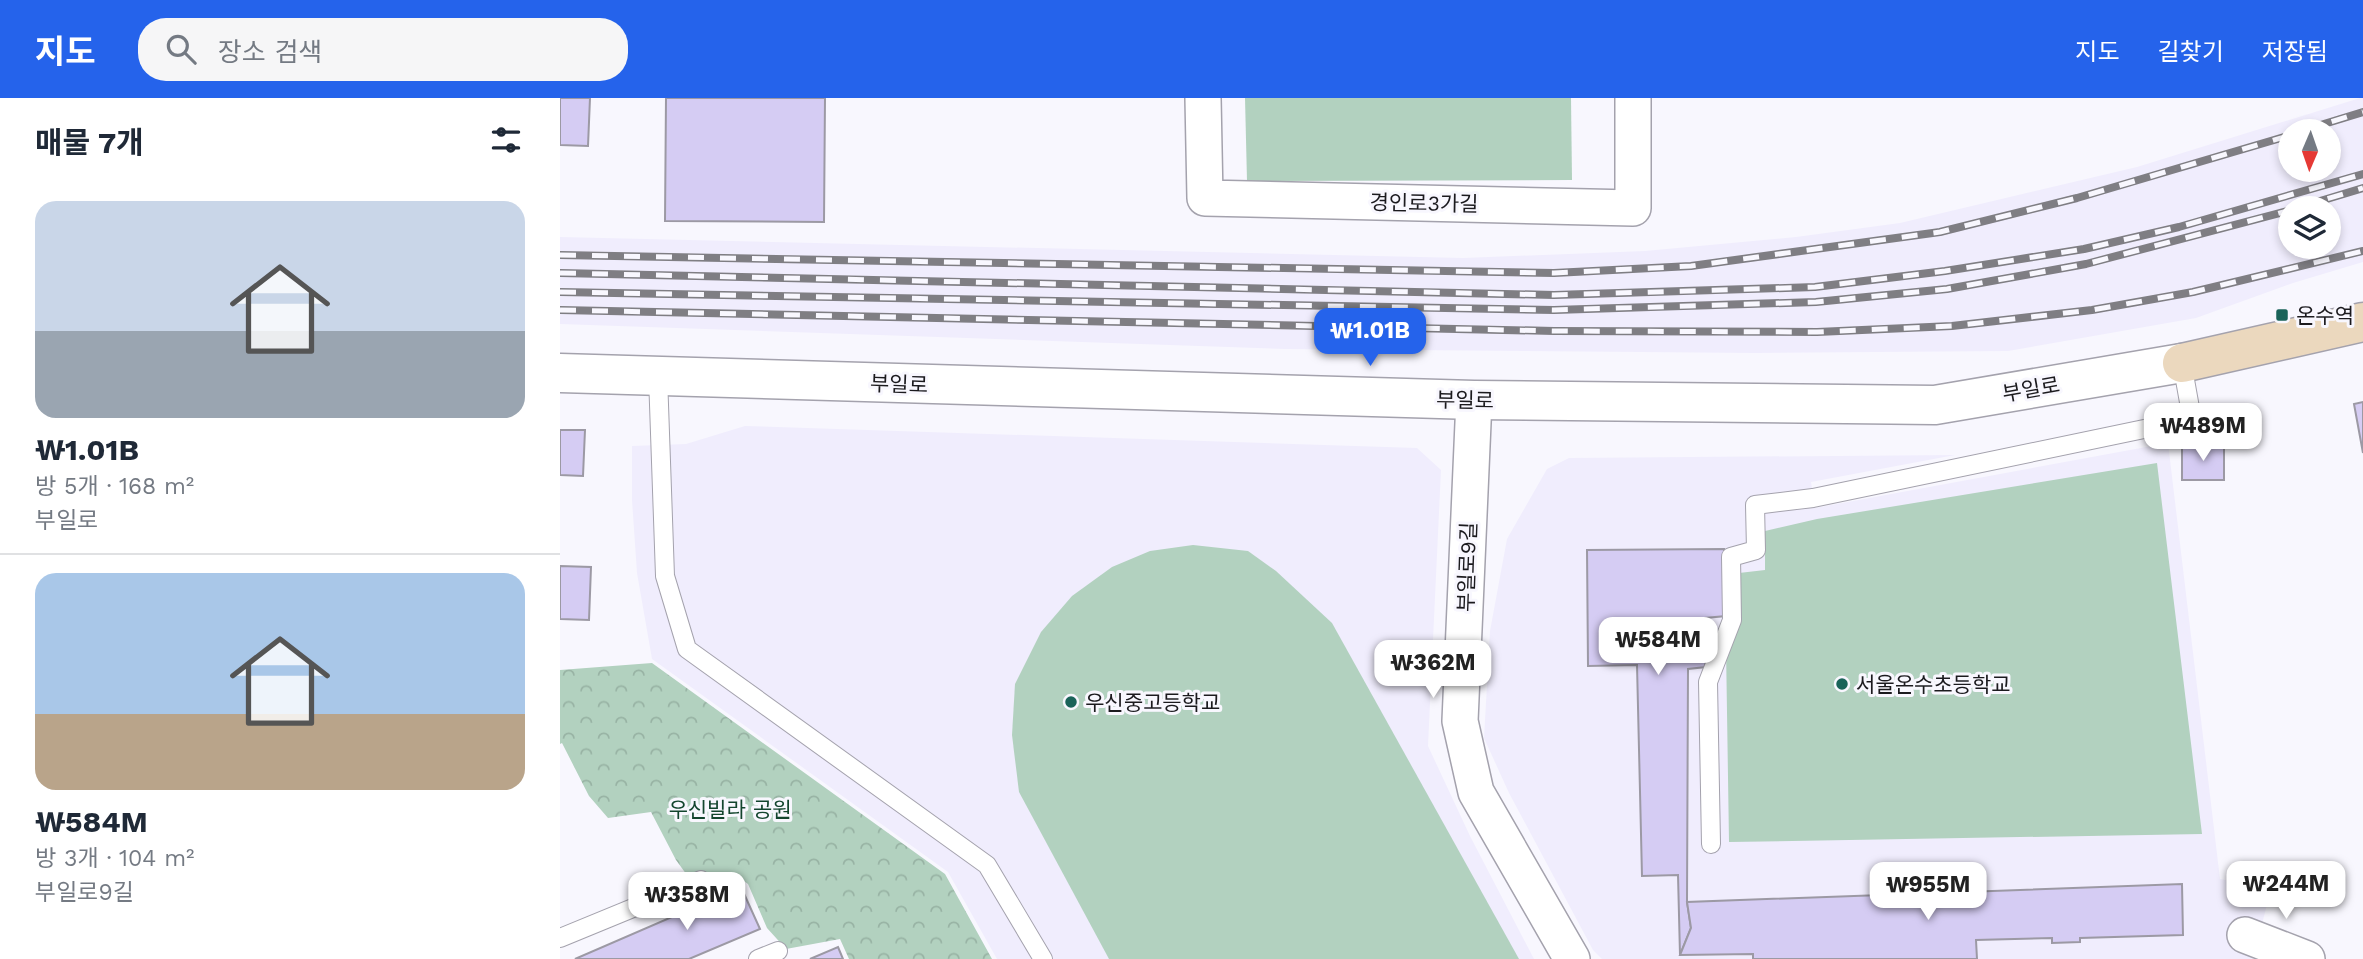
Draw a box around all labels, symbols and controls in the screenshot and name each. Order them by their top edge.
search box [138,18,628,81]
icon: search [162,30,200,68]
text: 지도 [35,32,96,71]
text: 장소 검색 [218,37,322,67]
text: 지도 [2075,38,2120,66]
text: 길찾기 [2158,38,2224,66]
text: 저장됨 [2262,38,2328,66]
north arrow [2278,119,2342,182]
map controls [2278,119,2341,259]
icon: filters [487,121,525,159]
text: 매물 7개 [35,125,144,160]
street label: 경인로3가길 [1369,190,1479,216]
button: layers [2278,196,2341,259]
icon: home [217,246,343,372]
place label: 온수역 [2296,303,2354,328]
marker: 온수역 [2274,307,2290,323]
pin: ₩1.01B [1313,308,1427,368]
text: ₩1.01B [1330,317,1410,344]
street label: 부일로 [870,370,928,398]
street label: 부일로 [2000,372,2062,406]
street label: 부일로 [1436,387,1494,413]
pin: ₩489M [2154,404,2252,463]
text: ₩489M [2160,412,2246,439]
text: ₩1.01B [35,432,139,467]
text: 방 5개 · 168 m² [35,473,194,500]
text: 부일로 [35,507,98,534]
street label: 부일로9길 [1453,521,1481,613]
icon: home [217,618,343,744]
pin: ₩584M [1609,618,1707,677]
text: ₩584M [1615,626,1701,653]
pin: ₩362M [1384,640,1482,700]
text: ₩362M [1390,649,1476,676]
place label: 서울온수초등학교 [1856,672,2011,697]
marker: 서울온수초등학교 [1834,676,1850,692]
place label: 우신중고등학교 [1085,690,1220,715]
marker: 우신중고등학교 [1063,694,1079,710]
park label: 우신빌라 공원 [668,797,792,822]
text: ₩584M [35,804,148,839]
text: 방 3개 · 104 m² [35,845,194,872]
pin: ₩955M [1879,862,1977,922]
pin: ₩244M [2237,862,2335,921]
text: ₩244M [2242,870,2330,897]
text: ₩955M [1886,871,1970,898]
pin: ₩358M [638,872,736,932]
text: 부일로9길 [35,879,134,906]
text: ₩358M [644,881,730,908]

